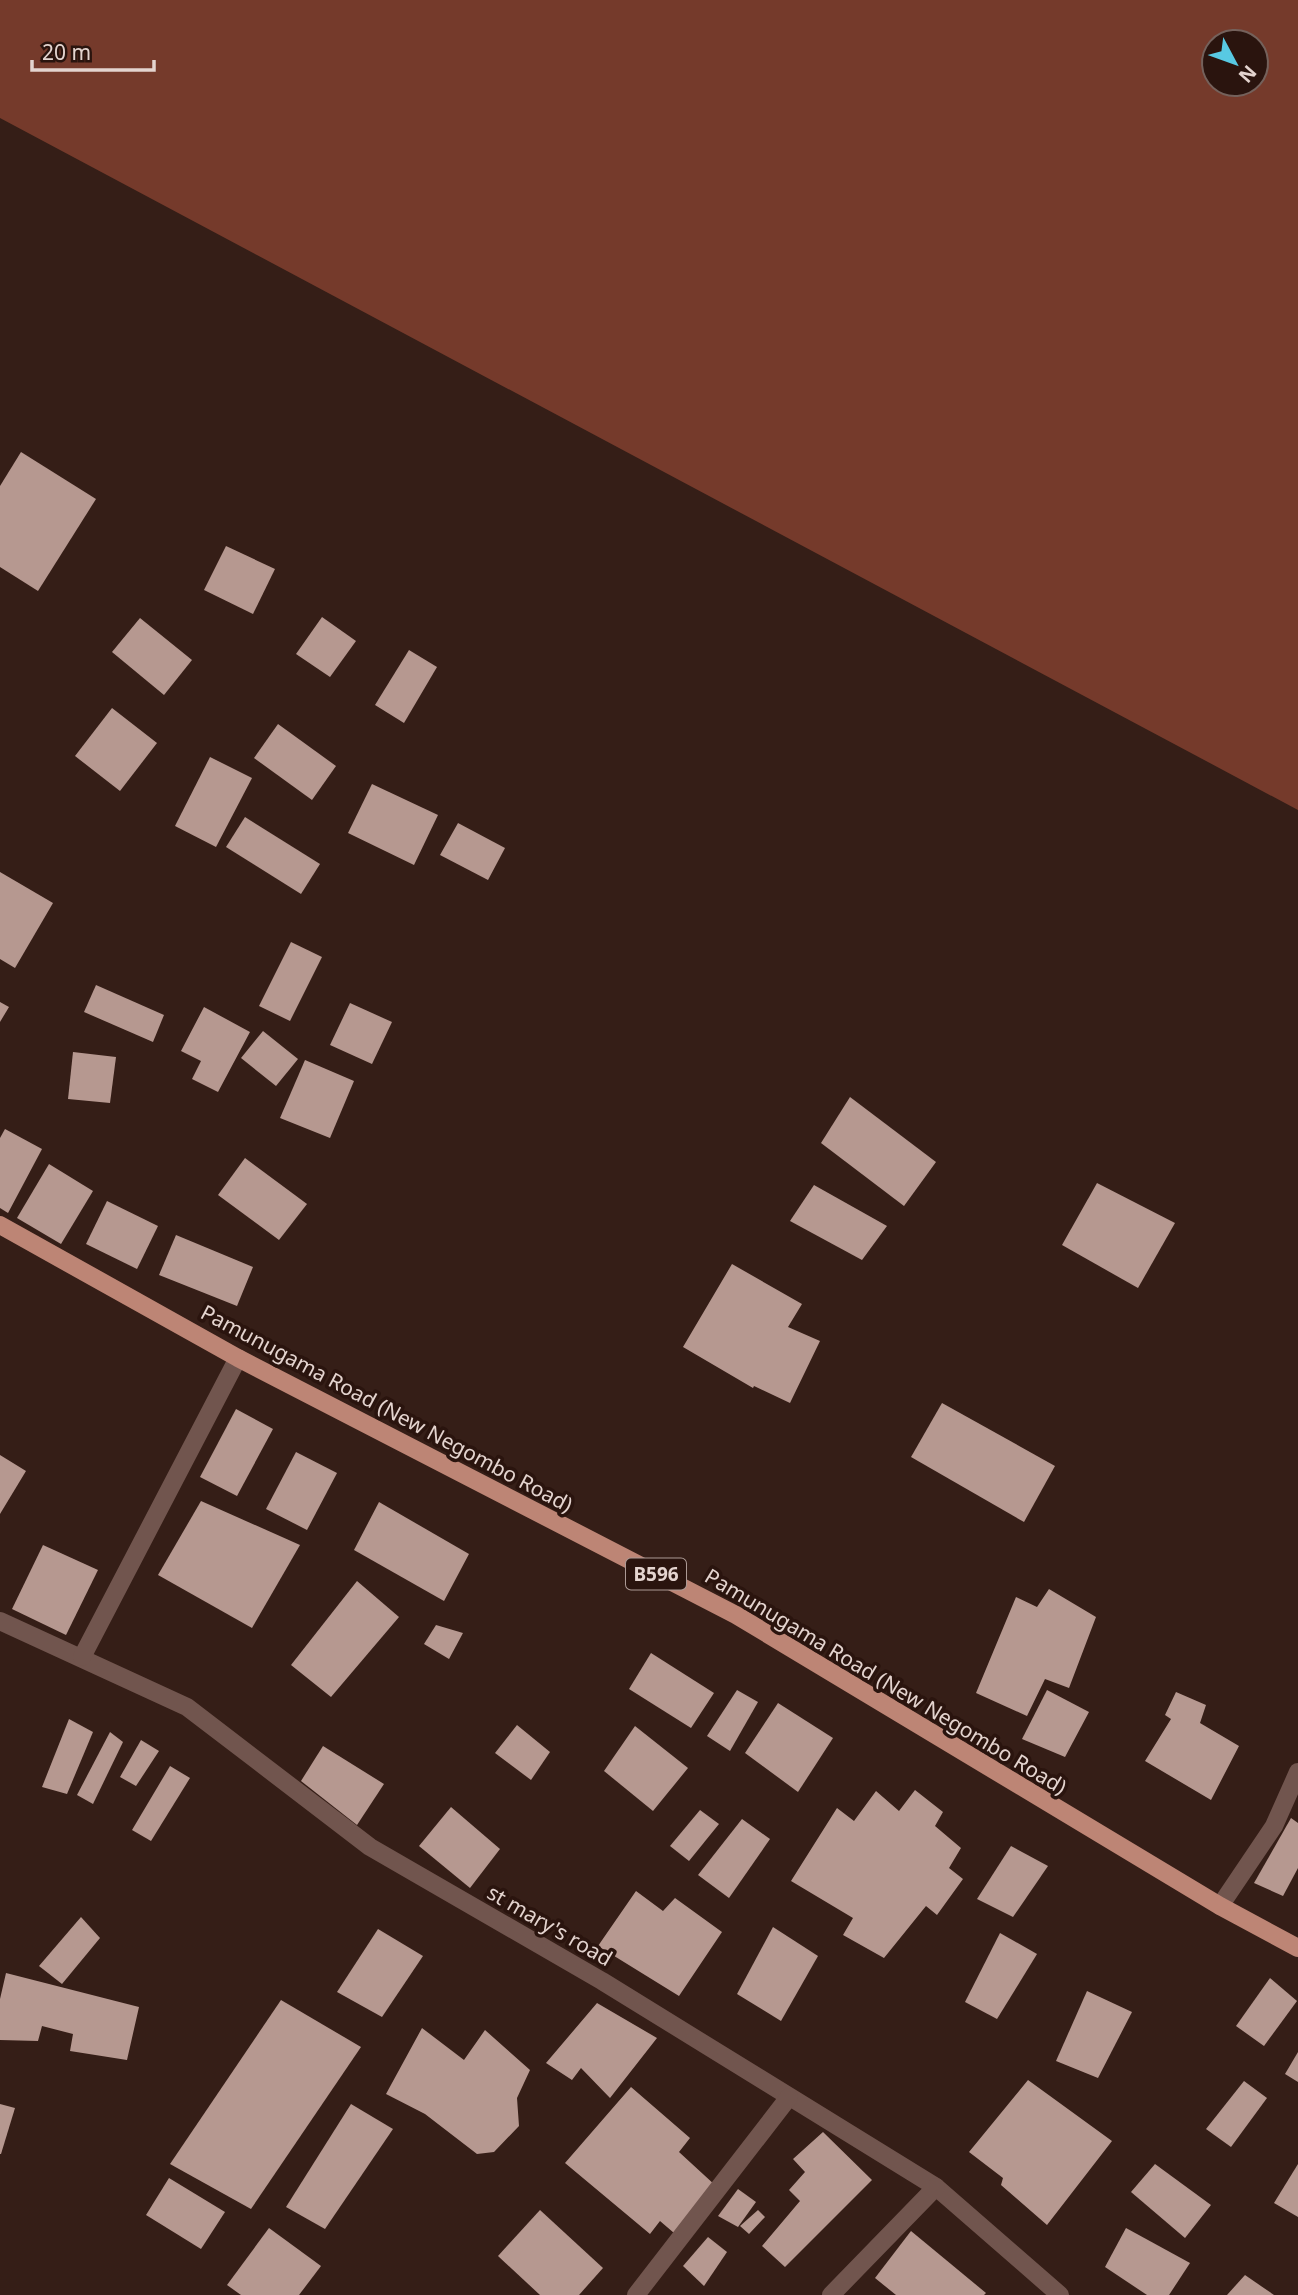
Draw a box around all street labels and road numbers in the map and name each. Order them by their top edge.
street label: Pamunugama Road (New Negombo Road) [196,1298,578,1518]
road number: B596 [626,1558,686,1590]
street label: Pamunugama Road (New Negombo Road) [700,1562,1072,1800]
street label: st mary's road [482,1878,618,1972]

